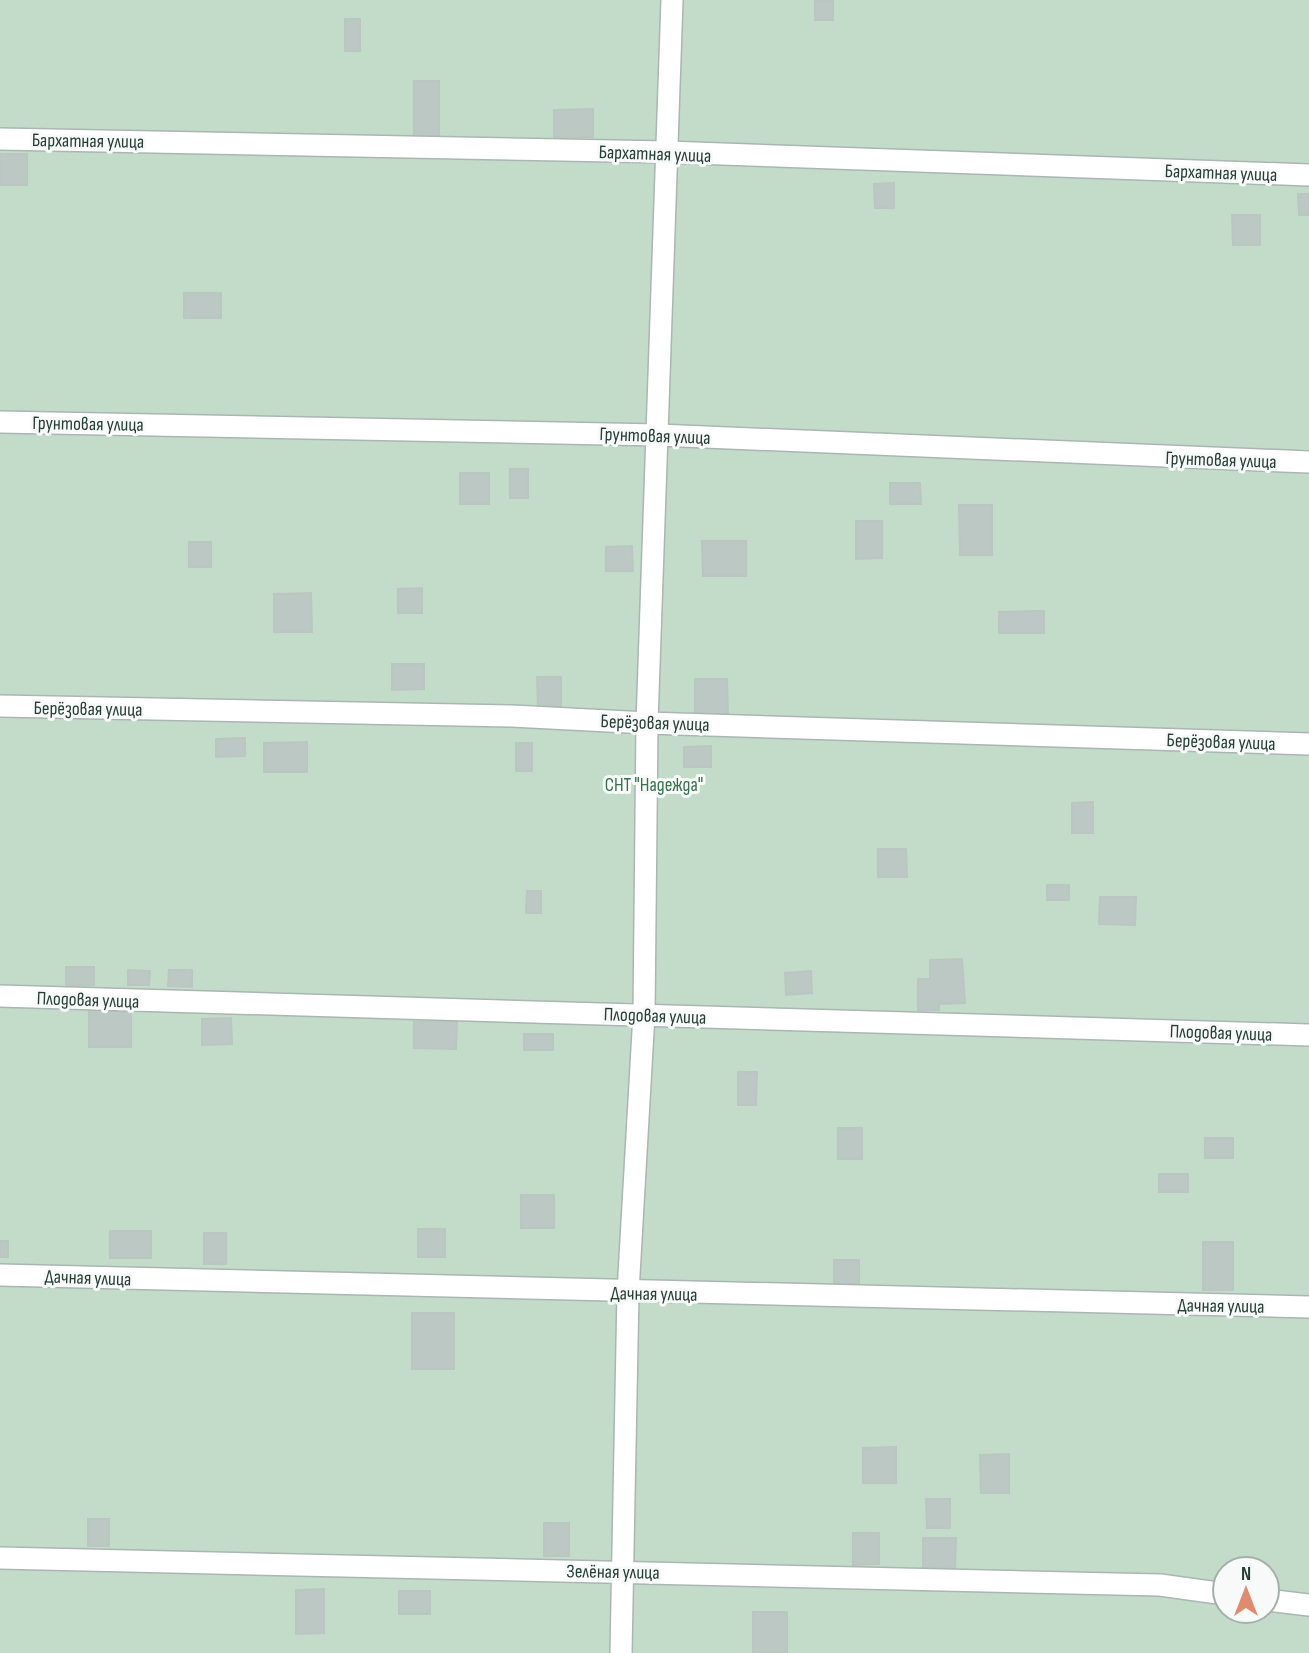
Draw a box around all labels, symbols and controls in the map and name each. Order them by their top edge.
street label: Бархатная улица [32,129,144,154]
street label: Бархатная улица [598,141,712,168]
street label: Бархатная улица [1164,160,1278,187]
street label: Грунтовая улица [32,412,144,437]
street label: Грунтовая улица [599,423,711,450]
street label: Грунтовая улица [1165,447,1277,474]
street label: Берёзовая улица [33,697,143,722]
street label: Берёзовая улица [600,710,710,737]
street label: Берёзовая улица [1166,729,1276,756]
park label: СНТ "Надежда" [605,774,703,797]
street label: Плодовая улица [36,987,140,1014]
street label: Плодовая улица [603,1003,707,1030]
street label: Плодовая улица [1169,1020,1273,1047]
street label: Дачная улица [44,1265,132,1292]
street label: Дачная улица [610,1282,698,1307]
street label: Дачная улица [1177,1294,1265,1319]
north arrow [1211,1555,1281,1625]
street label: Зелёная улица [566,1560,660,1585]
text: N [1241,1563,1251,1586]

